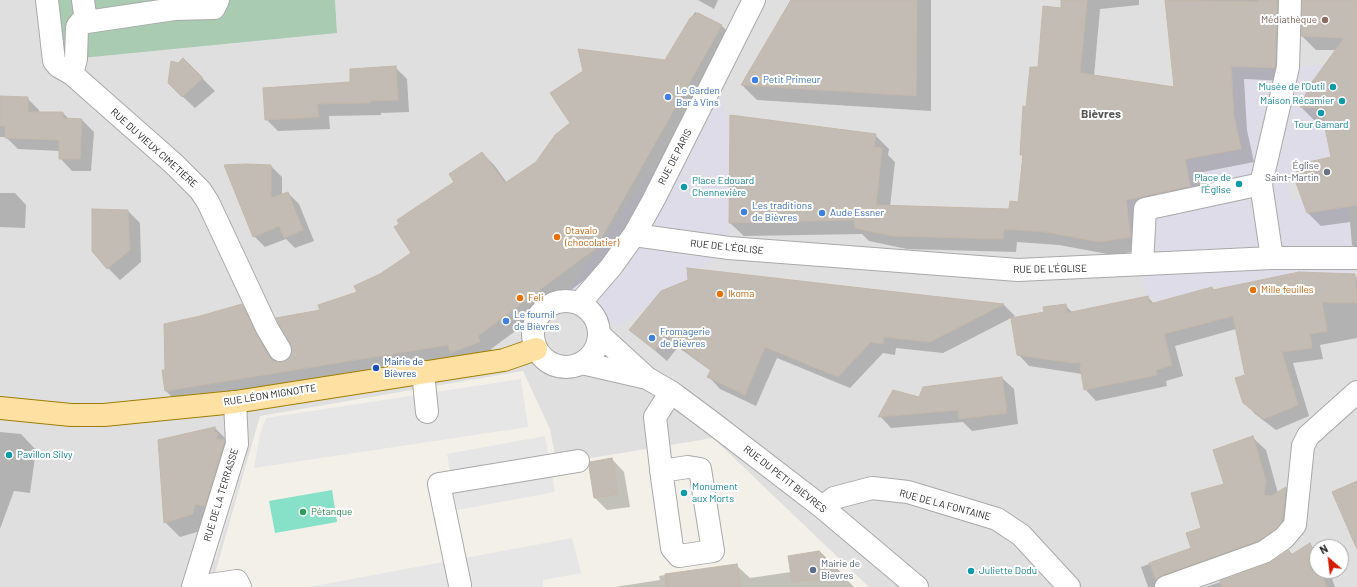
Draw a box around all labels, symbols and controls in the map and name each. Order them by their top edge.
place label: Médiathèque [1261,14,1317,26]
marker: Médiathèque [1320,15,1330,25]
place label: Petit Primeur [763,74,820,86]
marker: Petit Primeur [750,75,760,85]
place label: Musée de l'Outil [1259,81,1325,93]
marker: Musée de l'Outil [1328,82,1338,92]
place label: Le Garden Bar à Vins [676,85,720,108]
marker: Le Garden Bar à Vins [663,92,673,102]
place label: Maison Récamier [1260,95,1334,107]
marker: Maison Récamier [1337,96,1347,106]
street label: RUE DU VIEUX CIMETIÈRE [108,106,200,190]
district label: Bièvres [1081,107,1121,121]
marker: Tour Gamard [1316,108,1326,118]
place label: Tour Gamard [1293,119,1349,131]
street label: RUE DE PARIS [656,127,694,187]
place label: Église Saint-Martin [1265,160,1319,184]
marker: Église Saint-Martin [1322,167,1332,177]
place label: Place de l'Église [1194,172,1231,196]
place label: Place Edouard Chennevière [692,175,754,198]
marker: Place de l'Église [1234,179,1244,189]
marker: Place Edouard Chennevière [679,182,689,192]
place label: Les traditions de Bièvres [752,200,812,224]
marker: Les traditions de Bièvres [739,207,749,217]
place label: Aude Essner [830,207,884,219]
marker: Aude Essner [817,208,827,218]
place label: Otavalo (chocolatier) [565,225,619,248]
marker: Otavalo (chocolatier) [552,232,562,242]
street label: RUE DE L'ÉGLISE [690,237,764,257]
street label: RUE DE L'ÉGLISE [1013,262,1087,276]
place label: Mille feuilles [1261,284,1314,296]
marker: Mille feuilles [1248,285,1258,295]
place label: Ikoma [728,288,754,300]
marker: Ikoma [715,289,725,299]
place label: Feli [528,292,543,304]
marker: Feli [515,293,525,303]
place label: Le fournil de Bièvres [514,309,559,332]
marker: Le fournil de Bièvres [501,316,511,326]
place label: Fromagerie de Bièvres [660,326,710,350]
marker: Fromagerie de Bièvres [647,333,657,343]
place label: Mairie de Bièvres [384,356,423,380]
marker: Mairie de Bièvres [371,363,381,373]
street label: RUE LÉON MIGNOTTE [223,382,317,408]
street label: RUE DU PETIT BIÈVRES [741,443,829,515]
street label: RUE DE LA TERRASSE [201,447,241,543]
place label: Pavillon Silvy [17,449,73,461]
marker: Pavillon Silvy [4,450,14,460]
place label: Monument aux Morts [692,481,738,504]
street label: RUE DE LA FONTAINE [898,487,992,523]
marker: Monument aux Morts [679,488,689,498]
place label: Pétanque [311,506,352,518]
marker: Pétanque [298,507,308,517]
north arrow [1309,539,1349,579]
text: N [1317,541,1330,556]
place label: Mairie de Bievres [821,558,860,582]
marker: Mairie de Bievres [808,565,818,575]
place label: Juliette Dodu [979,565,1037,577]
marker: Juliette Dodu [966,566,976,576]

